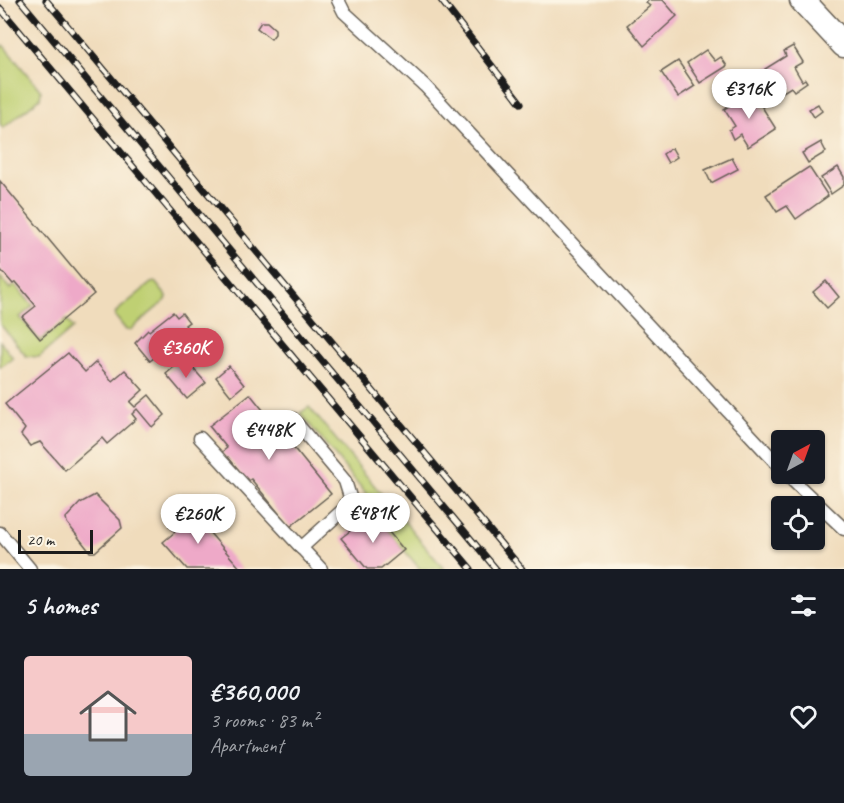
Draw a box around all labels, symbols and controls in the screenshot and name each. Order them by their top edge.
pin: €316K [707,69,791,120]
text: €316K [726,76,772,101]
pin: €360K [144,328,228,379]
text: €360K [163,335,209,360]
pin: €448K [227,410,311,461]
text: €448K [246,417,292,442]
north arrow [771,430,825,484]
map controls [771,430,825,550]
pin: €481K [331,493,415,544]
pin: €260K [156,494,240,545]
button: locate [771,496,825,550]
text: €481K [350,500,396,525]
text: €260K [175,501,221,526]
scale bar [18,527,93,554]
text: 20 m [27,530,54,550]
text: 5 homes [24,589,97,622]
icon: filters [787,589,820,622]
text: €360,000 [210,675,298,708]
icon: home [72,680,144,752]
icon: heart [787,700,820,733]
text: 3 rooms · 83 m² [210,708,318,733]
text: Apartment [210,733,283,758]

